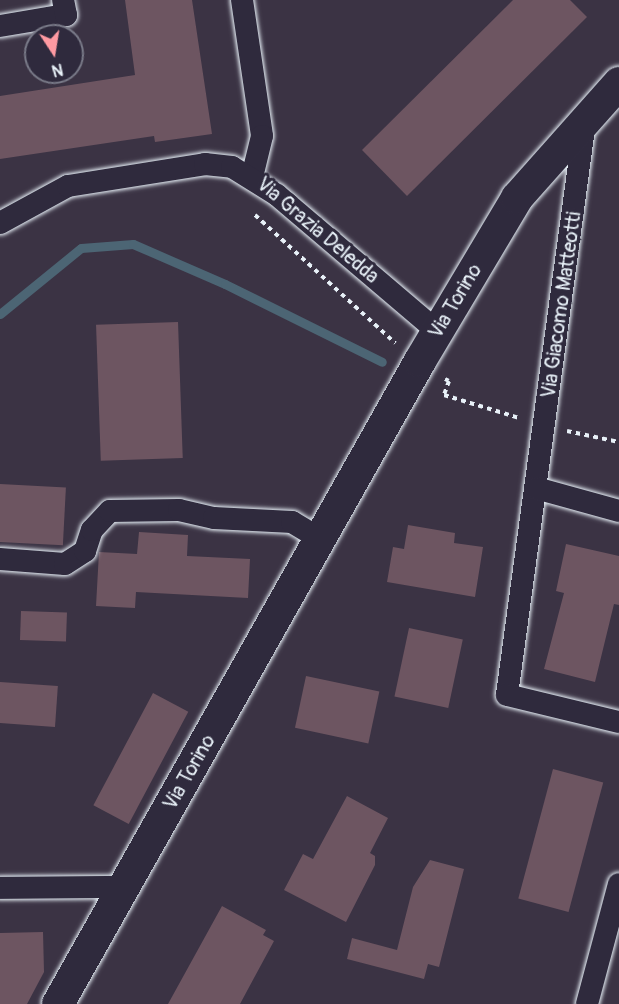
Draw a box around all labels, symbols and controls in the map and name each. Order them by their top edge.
north arrow [24,24,84,84]
text: N [50,59,65,81]
street label: Via Grazia Deledda [252,172,384,288]
street label: Via Giacomo Matteotti [536,210,586,400]
street label: Via Torino [423,259,487,343]
street label: Via Torino [158,730,220,814]

